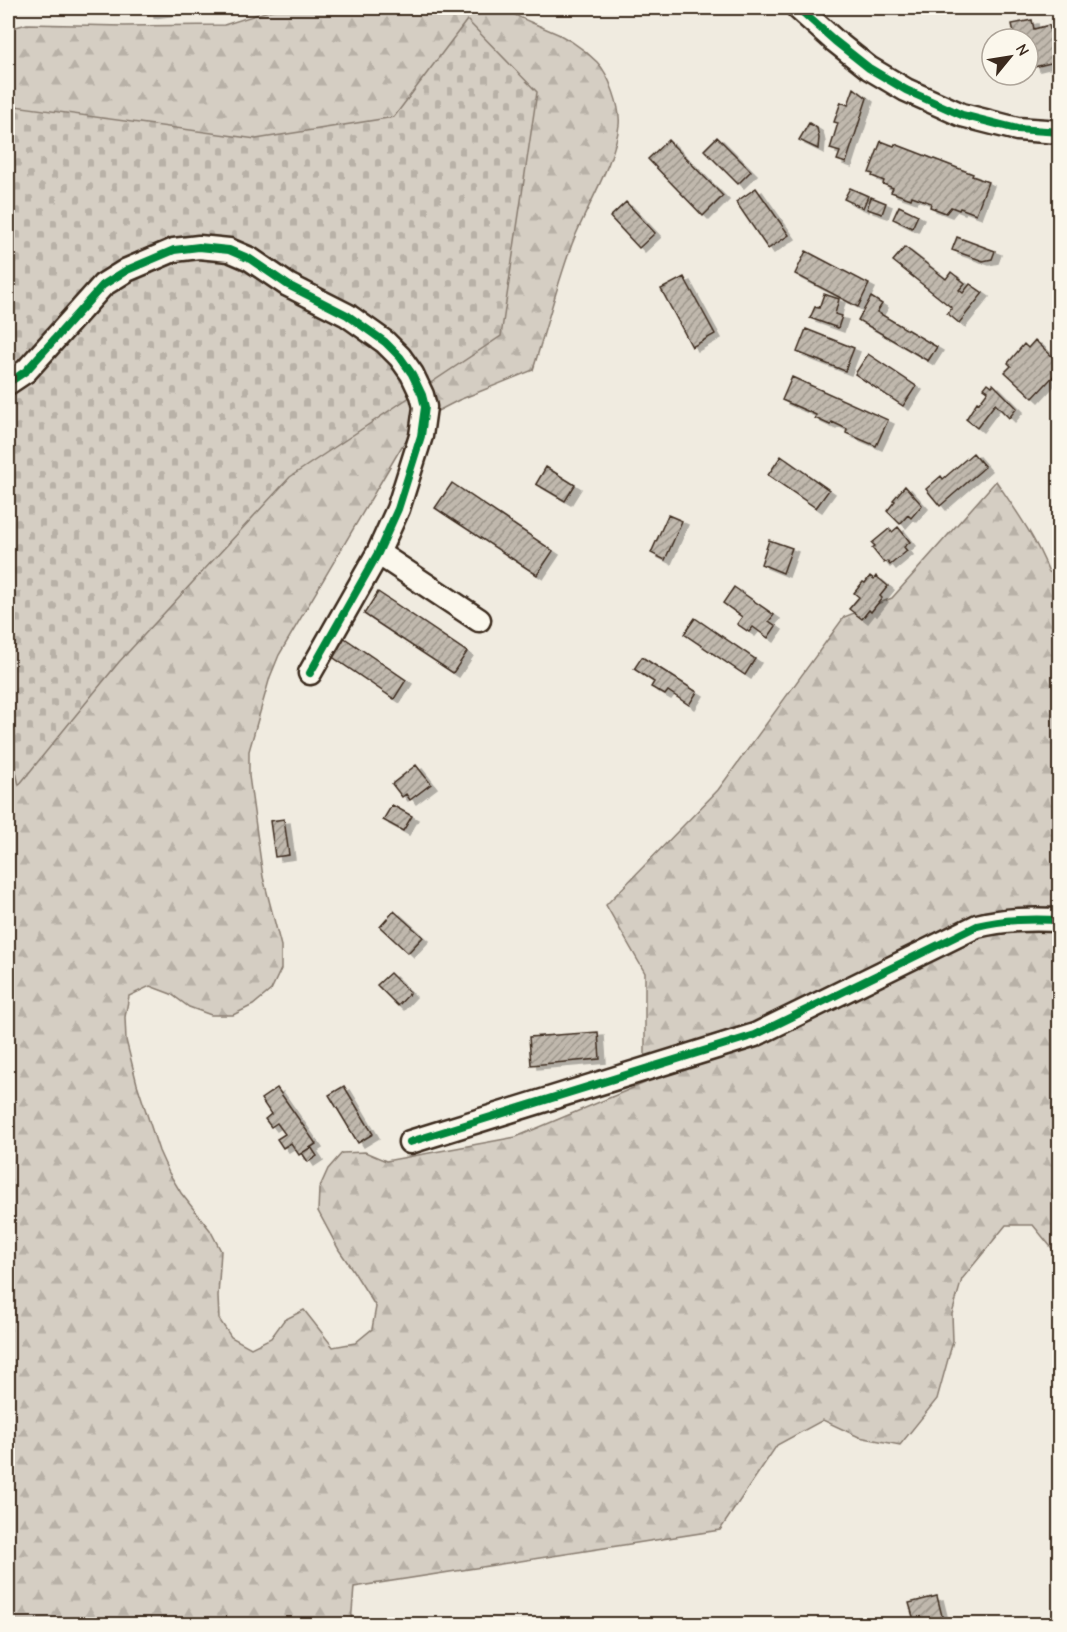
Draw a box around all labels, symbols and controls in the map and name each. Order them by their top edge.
north arrow [980,27,1040,87]
text: N [1012,41,1033,59]

